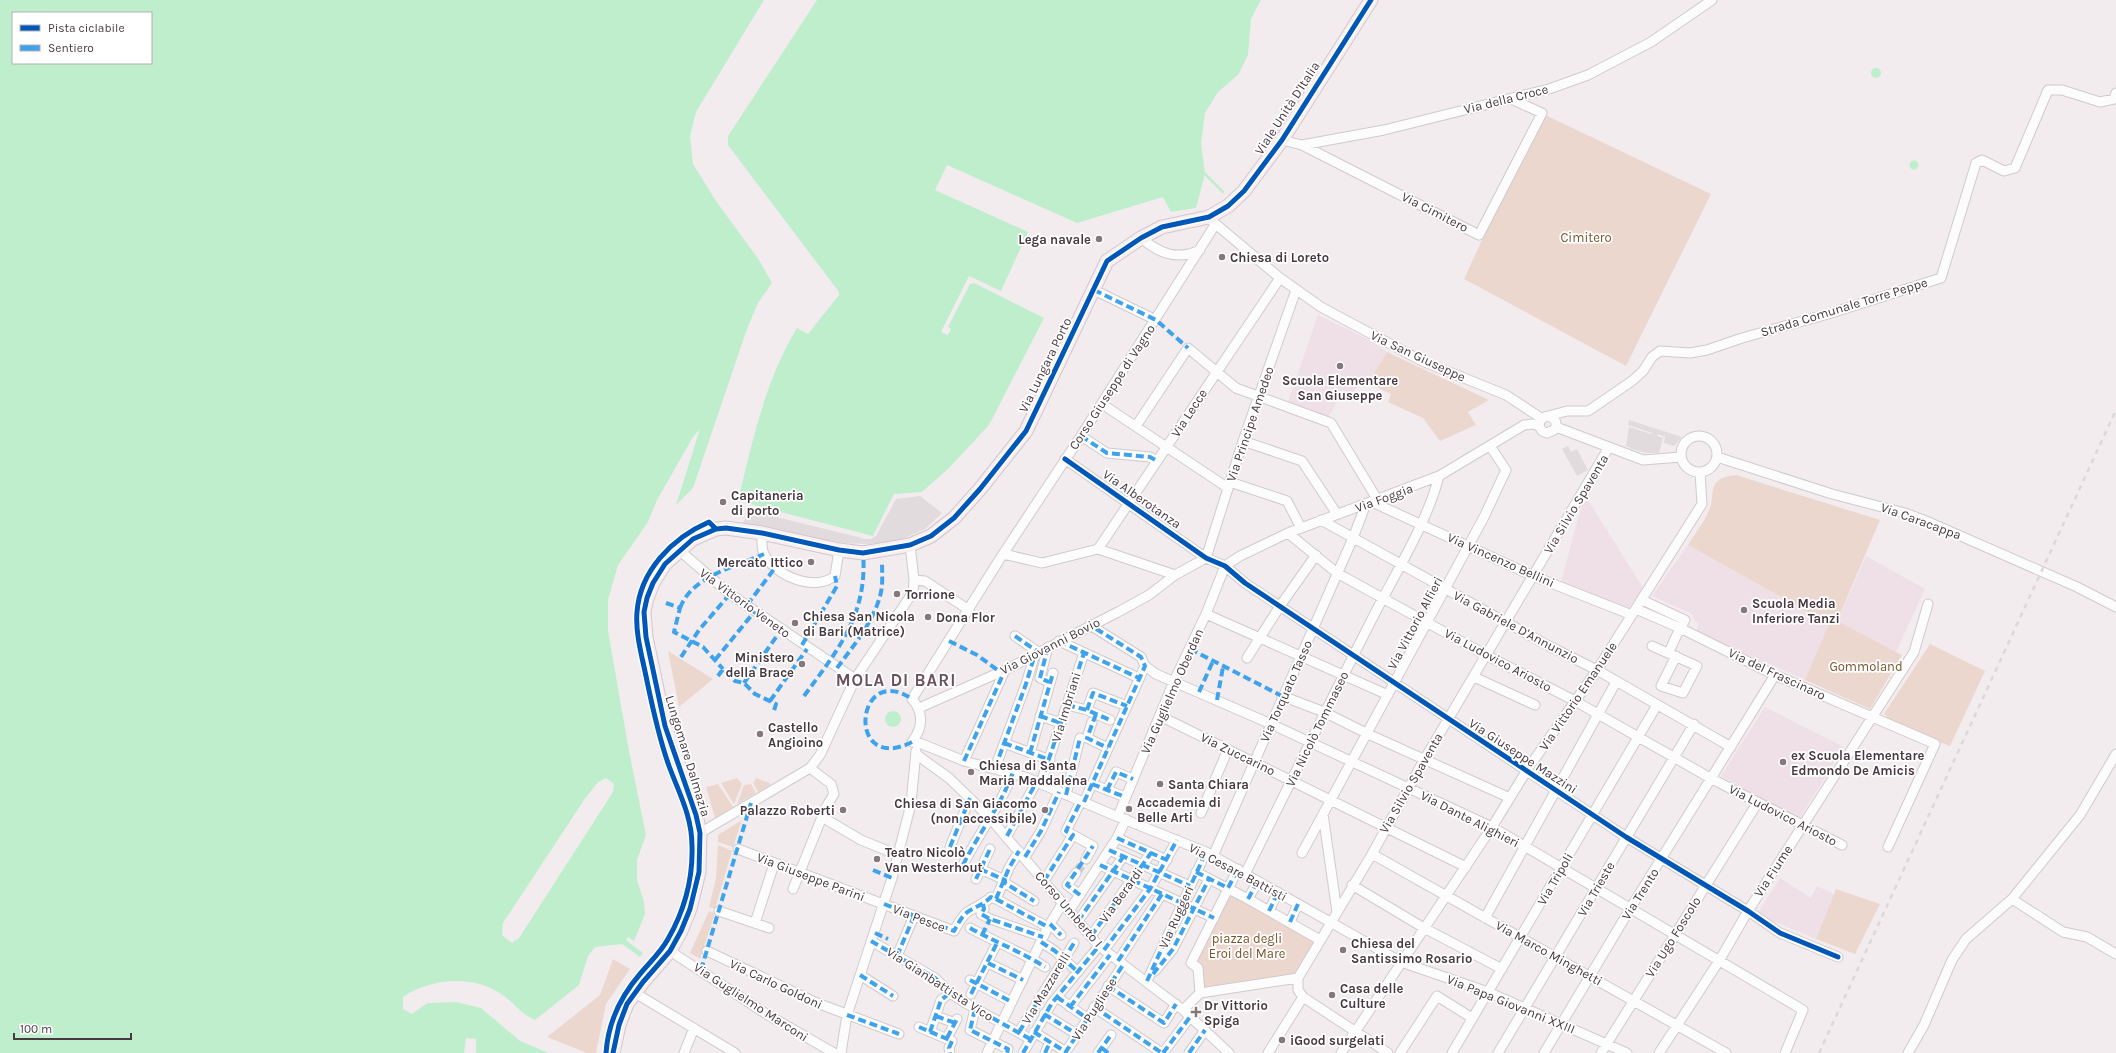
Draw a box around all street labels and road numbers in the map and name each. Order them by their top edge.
street label: Viale Unità D'Italia [1251,59,1323,157]
street label: Via della Croce [1462,81,1550,117]
street label: Via Cimitero [1399,189,1471,235]
street label: Strada Comunale Torre Peppe [1759,274,1929,340]
street label: Via Lungara Porto [1016,315,1074,415]
street label: Corso Giuseppe di Vagno [1066,322,1158,452]
street label: Via San Giuseppe [1368,327,1468,385]
street label: Via Principe Amedeo [1223,364,1277,484]
street label: Via Lecce [1168,386,1210,440]
street label: Via Silvio Spaventa [1540,452,1612,556]
street label: Via Alberotanza [1100,466,1184,532]
street label: Via Foggia [1353,481,1415,515]
street label: Via Caracappa [1879,499,1963,543]
street label: Via Vincenzo Bellini [1445,530,1557,590]
street label: Via Vittorio Veneto [697,565,793,641]
street label: Via Vittorio Alfieri [1384,574,1446,672]
street label: Via Gabriele D'Annunzio [1451,588,1581,666]
street label: Via Giovanni Bovio [998,614,1102,678]
street label: Via Ludovico Ariosto [1442,625,1554,695]
street label: Via Guglielmo Oberdan [1138,626,1206,756]
street label: Via Torquato Tasso [1257,638,1316,745]
street label: Via Vittorio Emanuele [1536,639,1620,753]
street label: Via del Frascinaro [1726,645,1828,703]
street label: Via Nicolò Tommaseo [1283,669,1351,789]
street label: Via Imbriani [1048,670,1084,744]
street label: Lungomare Dalmazia [662,694,714,818]
street label: Via Giuseppe Mazzini [1466,715,1580,797]
street label: Via Zuccarino [1198,729,1278,779]
street label: Via Silvio Spaventa [1376,730,1446,836]
street label: Via Ludovico Ariosto [1726,781,1840,849]
street label: Via Dante Alighieri [1418,788,1522,850]
street label: Via Cesare Battisti [1186,840,1290,904]
street label: Via Fiume [1751,842,1795,900]
street label: Via Giuseppe Parini [755,849,867,905]
street label: Via Tripoli [1534,850,1576,908]
street label: Via Trieste [1574,859,1618,919]
street label: Via Berardi [1096,865,1146,925]
street label: Via Trento [1618,865,1662,923]
street label: Corso Umberto I [1032,868,1106,950]
street label: Via Ruggeri [1155,883,1197,951]
street label: Via Ugo Foscolo [1642,894,1704,980]
street label: Via Pesce [890,901,948,935]
street label: Via Marco Minghetti [1493,917,1605,989]
street label: Via Gianbattista Vico [884,944,996,1024]
street label: Via Mazzarelli [1019,949,1073,1027]
street label: Via Carlo Goldoni [727,956,825,1012]
street label: Via Guglielmo Marconi [691,959,811,1045]
street label: Via Papa Giovanni XXIII [1445,971,1577,1037]
street label: Via Pugliese [1068,975,1120,1043]

